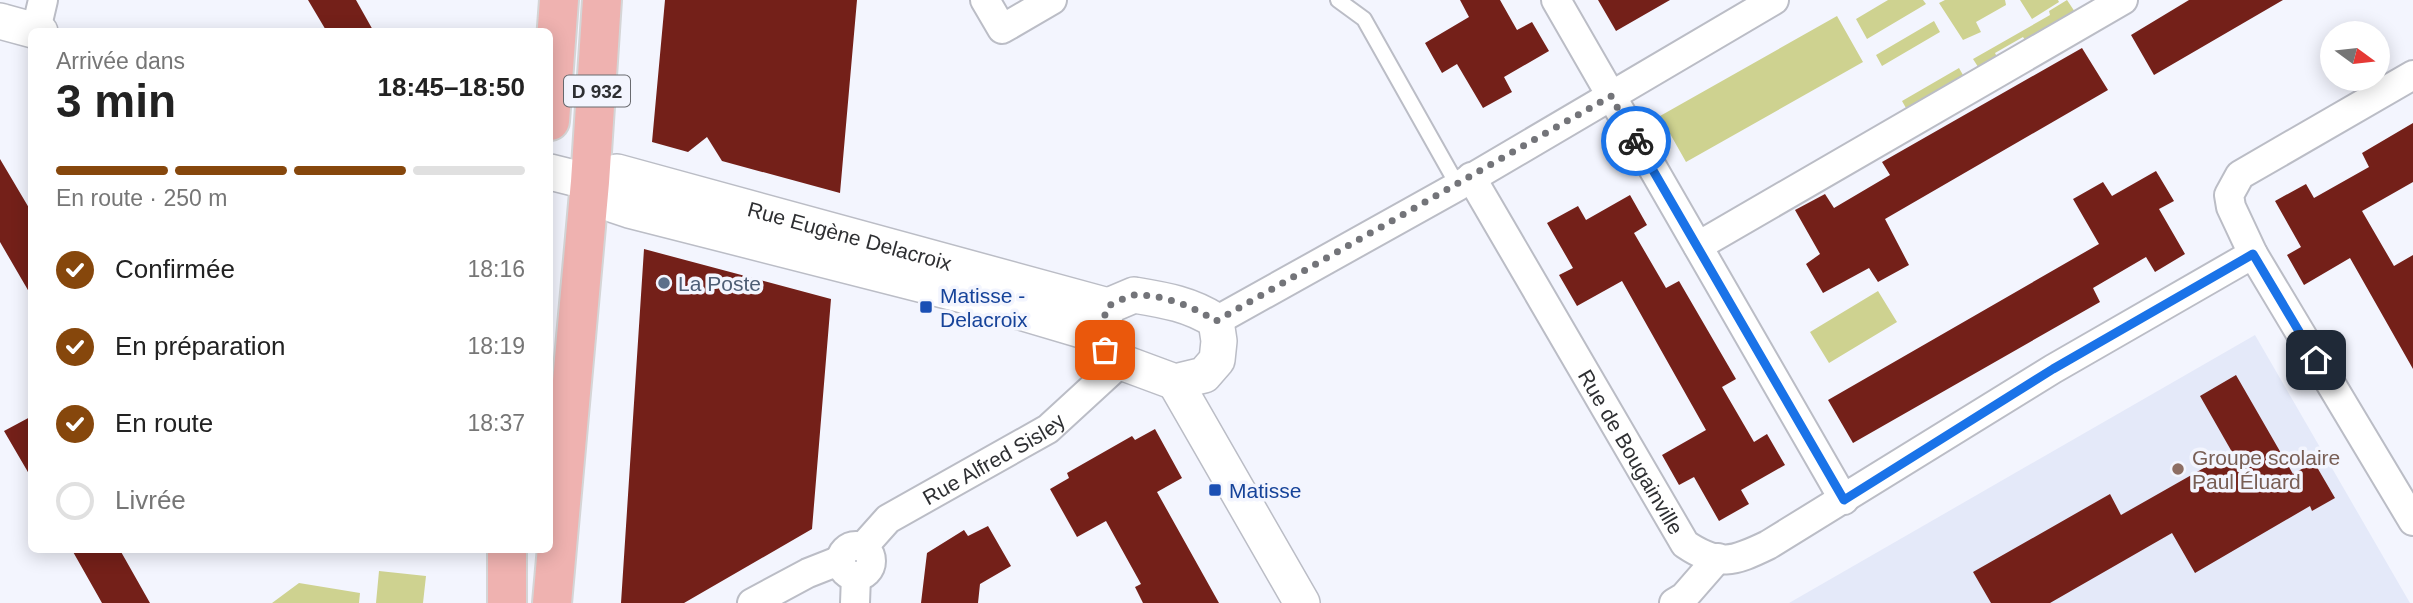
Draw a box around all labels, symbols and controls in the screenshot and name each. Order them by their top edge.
north arrow [2320,21,2390,91]
map controls [2320,21,2390,91]
text: Arrivée dans [56,48,185,74]
text: 18:45–18:50 [378,72,525,102]
text: 3 min [56,75,176,127]
road number: D 932 [564,76,630,106]
courier [1601,106,1671,176]
icon: bike [1617,122,1655,160]
text: En route · 250 m [56,185,227,211]
street label: Rue Eugène Delacroix [745,197,955,274]
icon: check [56,251,94,289]
text: Confirmée [115,254,235,284]
text: 18:16 [467,256,525,282]
place label: La Poste [678,272,761,295]
marker: La Poste [656,275,672,291]
place label: Matisse - Delacroix [940,284,1028,331]
marker: Matisse - Delacroix [918,299,934,315]
pin [1075,320,1135,380]
icon: check [56,328,94,366]
pin [2286,330,2346,390]
text: En préparation [115,331,286,361]
icon: bag [1086,331,1124,369]
text: 18:19 [467,333,525,359]
icon: home [2297,341,2335,379]
street label: Rue de Bougainville [1574,365,1688,538]
icon: check [56,405,94,443]
text: En route [115,408,213,438]
street label: Rue Alfred Sisley [918,408,1069,509]
text: 18:37 [467,410,525,436]
place label: Groupe scolaire Paul Éluard [2192,446,2340,493]
marker: Groupe scolaire Paul Éluard [2170,461,2186,477]
place label: Matisse [1229,479,1301,502]
marker: Matisse [1207,482,1223,498]
text: Livrée [115,485,186,515]

